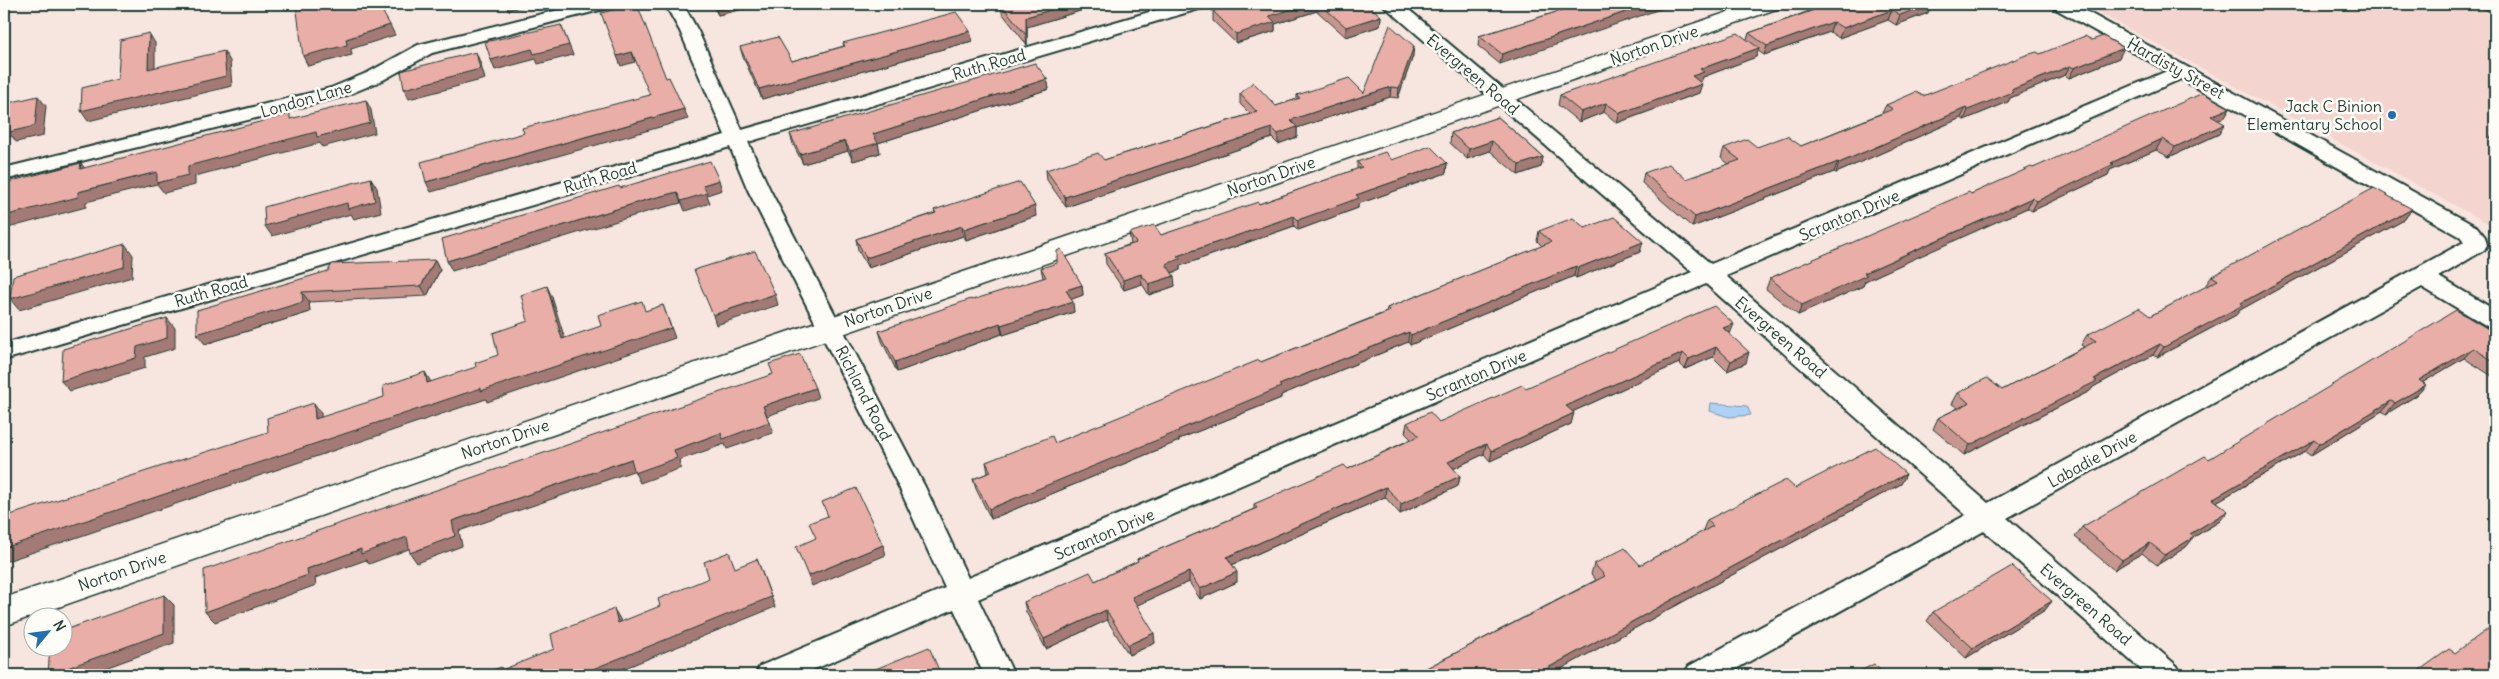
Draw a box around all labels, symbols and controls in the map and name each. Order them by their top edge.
street label: Norton Drive [1607,21,1701,69]
street label: Evergreen Road [1423,29,1523,119]
street label: Hardisty Street [2124,33,2229,103]
street label: Ruth Road [950,44,1028,84]
street label: London Lane [258,76,354,122]
place label: Jack C Binion Elementary School [2247,96,2382,134]
marker: Jack C Binion Elementary School [2386,109,2398,121]
street label: Norton Drive [1224,152,1318,200]
street label: Ruth Road [561,157,639,197]
street label: Scranton Drive [1796,185,1902,245]
street label: Ruth Road [172,271,250,311]
street label: Norton Drive [841,283,935,331]
street label: Evergreen Road [1731,292,1831,382]
street label: Richland Road [832,342,896,444]
street label: Scranton Drive [1423,345,1529,405]
street label: Norton Drive [458,415,552,463]
street label: Labadie Drive [2044,426,2140,492]
street label: Scranton Drive [1051,504,1157,564]
street label: Norton Drive [75,547,169,595]
street label: Evergreen Road [2036,559,2136,649]
north arrow [22,606,72,656]
text: N [49,617,70,634]

